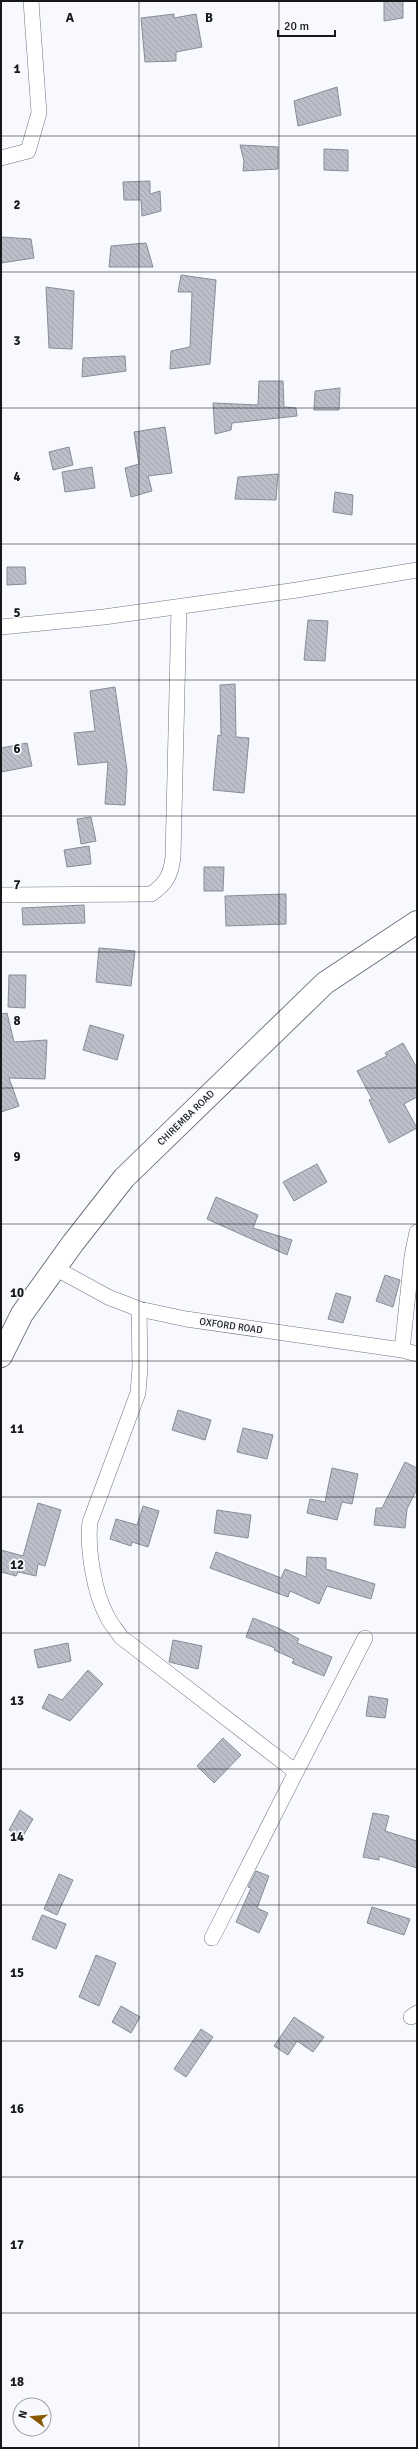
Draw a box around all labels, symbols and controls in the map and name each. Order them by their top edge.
text: A [66,10,75,26]
text: B [205,10,213,26]
scale bar [278,12,335,38]
text: 20 m [284,19,309,34]
text: 1 [13,61,21,77]
text: 2 [13,197,21,213]
text: 3 [13,333,21,349]
text: 4 [13,469,21,485]
text: 5 [13,605,21,621]
text: 6 [13,741,21,757]
text: 7 [13,877,21,893]
text: 8 [13,1013,21,1029]
street label: CHIREMBA ROAD [155,1088,217,1148]
text: 9 [13,1149,21,1165]
text: 10 [10,1285,24,1301]
street label: OXFORD ROAD [199,1316,263,1336]
text: 11 [10,1421,24,1437]
text: 12 [10,1557,24,1573]
text: 13 [10,1693,24,1709]
text: 14 [10,1829,24,1845]
text: 15 [10,1965,24,1981]
text: 16 [10,2101,24,2117]
text: 17 [10,2237,24,2253]
text: 18 [10,2374,24,2390]
north arrow [12,2397,52,2437]
text: N [16,2409,30,2420]

